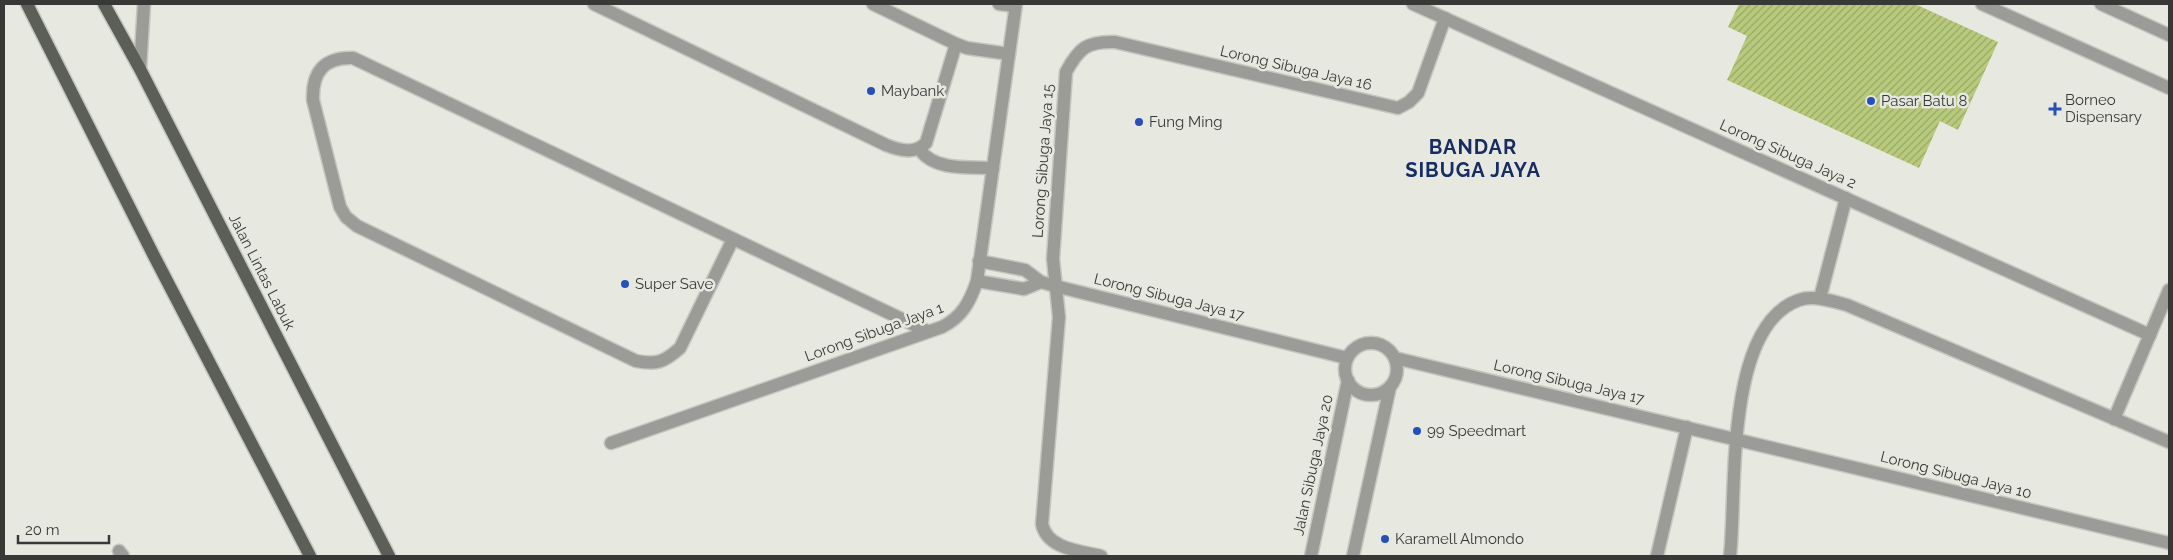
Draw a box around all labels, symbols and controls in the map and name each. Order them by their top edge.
street label: Lorong Sibuga Jaya 16 [1218,42,1374,94]
place label: Maybank [881,82,944,100]
street label: Lorong Sibuga Jaya 15 [1029,83,1057,239]
marker: Maybank [865,85,877,97]
place label: Borneo Dispensary [2065,91,2142,126]
place label: Pasar Batu 8 [1881,92,1967,110]
marker: Pasar Batu 8 [1865,95,1877,107]
marker: Borneo Dispensary [2049,103,2061,115]
place label: Fung Ming [1149,113,1223,131]
marker: Fung Ming [1133,116,1145,128]
street label: Lorong Sibuga Jaya 2 [1717,116,1859,192]
district label: BANDAR SIBUGA JAYA [1405,135,1541,182]
street label: Jalan Lintas Labuk [225,211,299,333]
street label: Lorong Sibuga Jaya 17 [1092,270,1246,324]
place label: Super Save [635,275,714,293]
marker: Super Save [619,278,631,290]
street label: Lorong Sibuga Jaya 1 [802,298,946,365]
street label: Lorong Sibuga Jaya 17 [1492,356,1646,408]
street label: Jalan Sibuga Jaya 20 [1289,393,1337,537]
place label: 99 Speedmart [1427,422,1526,440]
marker: 99 Speedmart [1411,425,1423,437]
street label: Lorong Sibuga Jaya 10 [1879,447,2033,503]
scale bar [18,512,109,544]
text: 20 m [25,521,60,539]
place label: Karamell Almondo [1395,530,1524,548]
marker: Karamell Almondo [1379,533,1391,545]

